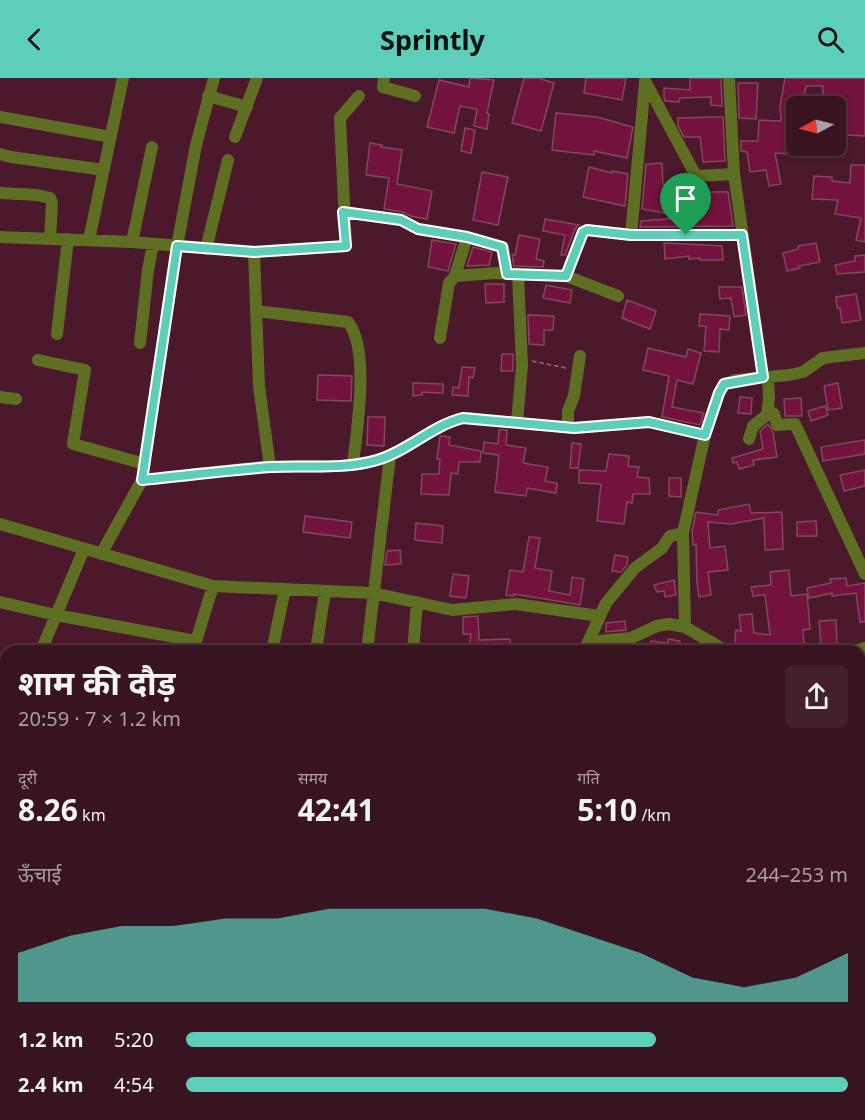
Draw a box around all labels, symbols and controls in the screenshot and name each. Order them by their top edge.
text: Sprintly [380,21,485,58]
icon: back [18,23,51,56]
icon: search [814,23,847,56]
north arrow [786,96,846,156]
map controls [786,96,846,156]
pin [660,173,711,235]
icon: arrive [669,182,702,215]
text: शाम की दौड़ [18,660,176,705]
button: share [785,665,848,728]
text: 20:59 · 7 × 1.2 km [18,705,181,732]
text: दूरी [18,767,37,789]
text: समय [298,767,327,789]
text: गति [577,767,600,789]
text: 8.26 [18,789,78,830]
text: 42:41 [298,789,375,830]
text: 5:10 [577,789,637,830]
text: km [78,804,106,826]
text: /km [637,804,671,826]
text: ऊँचाई [18,861,61,888]
text: 244–253 m [745,861,848,888]
text: 1.2 km [18,1026,84,1053]
text: 5:20 [114,1026,154,1053]
text: 2.4 km [18,1071,84,1098]
text: 4:54 [114,1071,154,1098]

